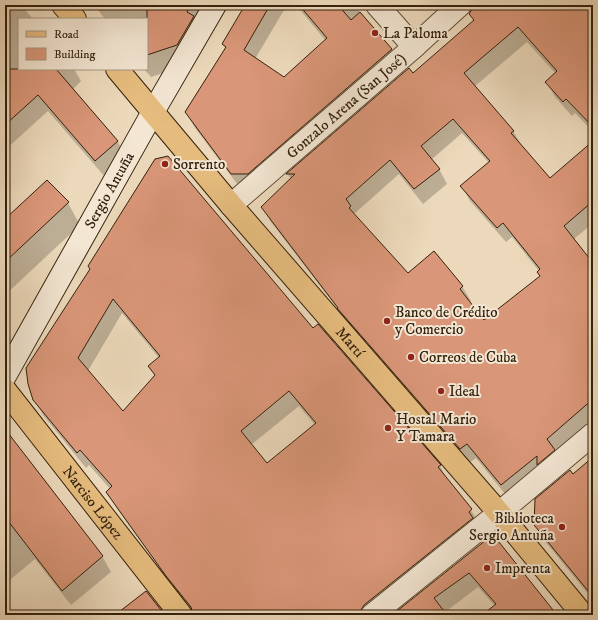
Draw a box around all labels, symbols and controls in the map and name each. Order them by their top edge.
legend [18,18,148,70]
place label: La Paloma [383,24,448,43]
text: Road [54,27,79,42]
marker: La Paloma [370,28,380,38]
text: Building [54,47,95,62]
street label: Gonzalo Arena (San José) [282,49,410,163]
street label: Sergio Antuña [80,148,139,232]
place label: Sorrento [173,155,225,174]
marker: Sorrento [160,159,170,169]
place label: Banco de Crédito y Comercio [395,303,498,339]
marker: Banco de Crédito y Comercio [382,316,392,326]
street label: Martí [332,323,369,362]
place label: Correos de Cuba [419,348,517,367]
marker: Correos de Cuba [406,352,416,362]
place label: Ideal [449,382,480,401]
marker: Ideal [436,386,446,396]
place label: Hostal Mario Y Tamara [396,410,476,446]
marker: Hostal Mario Y Tamara [383,423,393,433]
street label: Narciso López [58,462,128,544]
place label: Biblioteca Sergio Antuña [469,509,555,545]
marker: Biblioteca Sergio Antuña [557,522,567,532]
place label: Imprenta [495,559,551,578]
marker: Imprenta [482,563,492,573]

